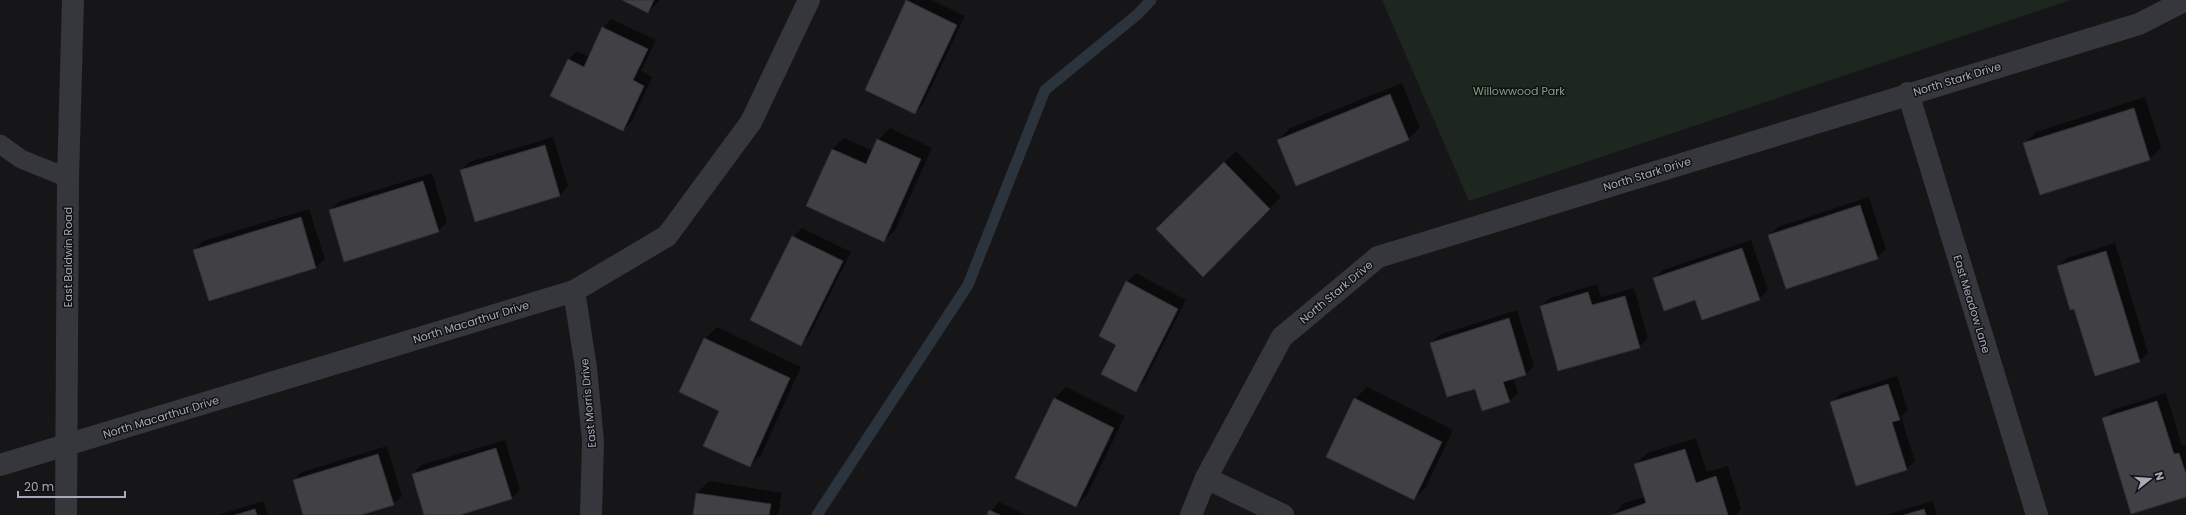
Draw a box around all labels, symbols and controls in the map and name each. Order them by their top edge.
street label: North Stark Drive [1911,58,2003,100]
park label: Willowwood Park [1473,83,1565,99]
street label: North Stark Drive [1601,153,1693,195]
street label: East Baldwin Road [60,207,76,307]
street label: East Meadow Lane [1949,253,1995,355]
street label: North Stark Drive [1296,257,1376,327]
street label: North Macarthur Drive [411,297,531,347]
street label: East Morris Drive [576,358,600,448]
street label: North Macarthur Drive [101,392,221,442]
north arrow [2130,459,2170,499]
text: N [2151,470,2168,482]
scale bar [18,473,125,499]
text: 20 m [24,478,54,495]

